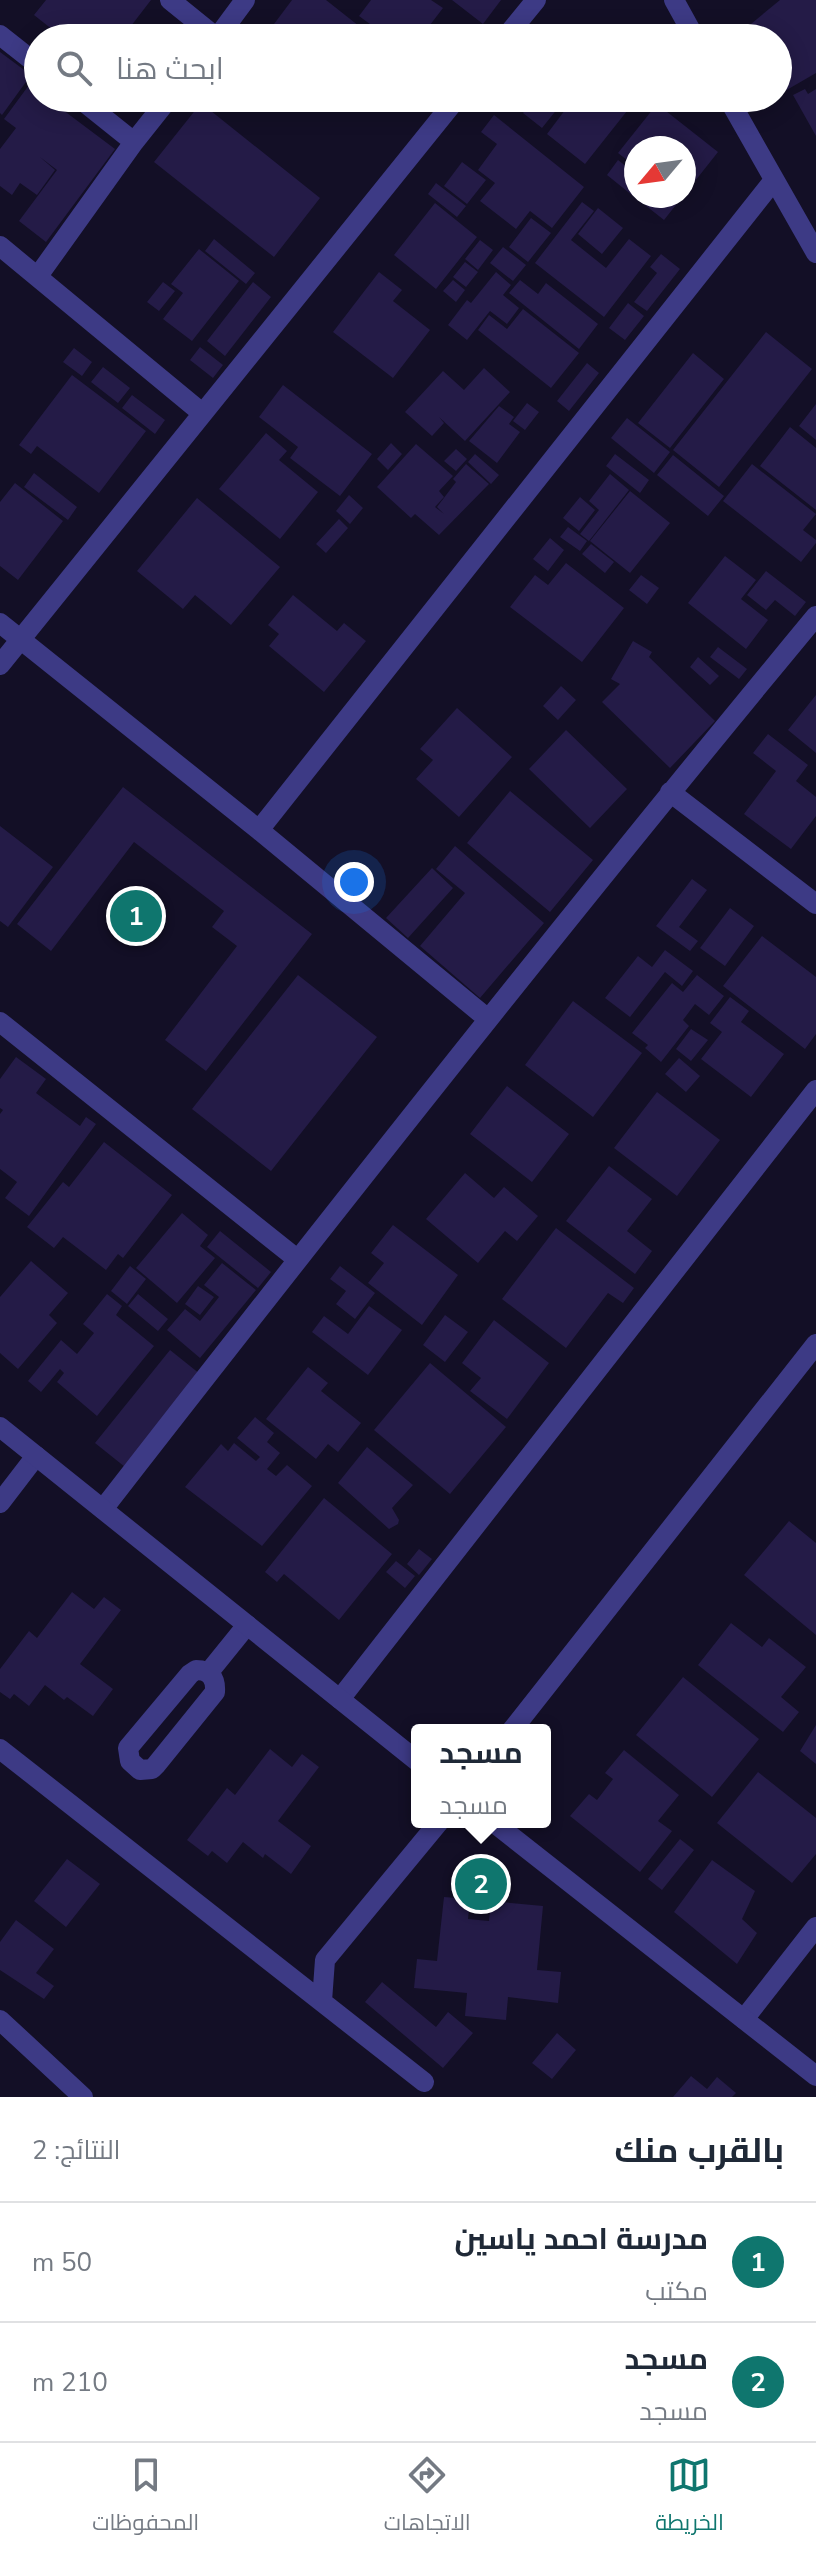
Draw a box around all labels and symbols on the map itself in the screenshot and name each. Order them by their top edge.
north arrow [624,136,696,208]
your location [334,862,374,902]
pin: 1 [110,886,162,946]
pin: 2 [455,1854,507,1914]

